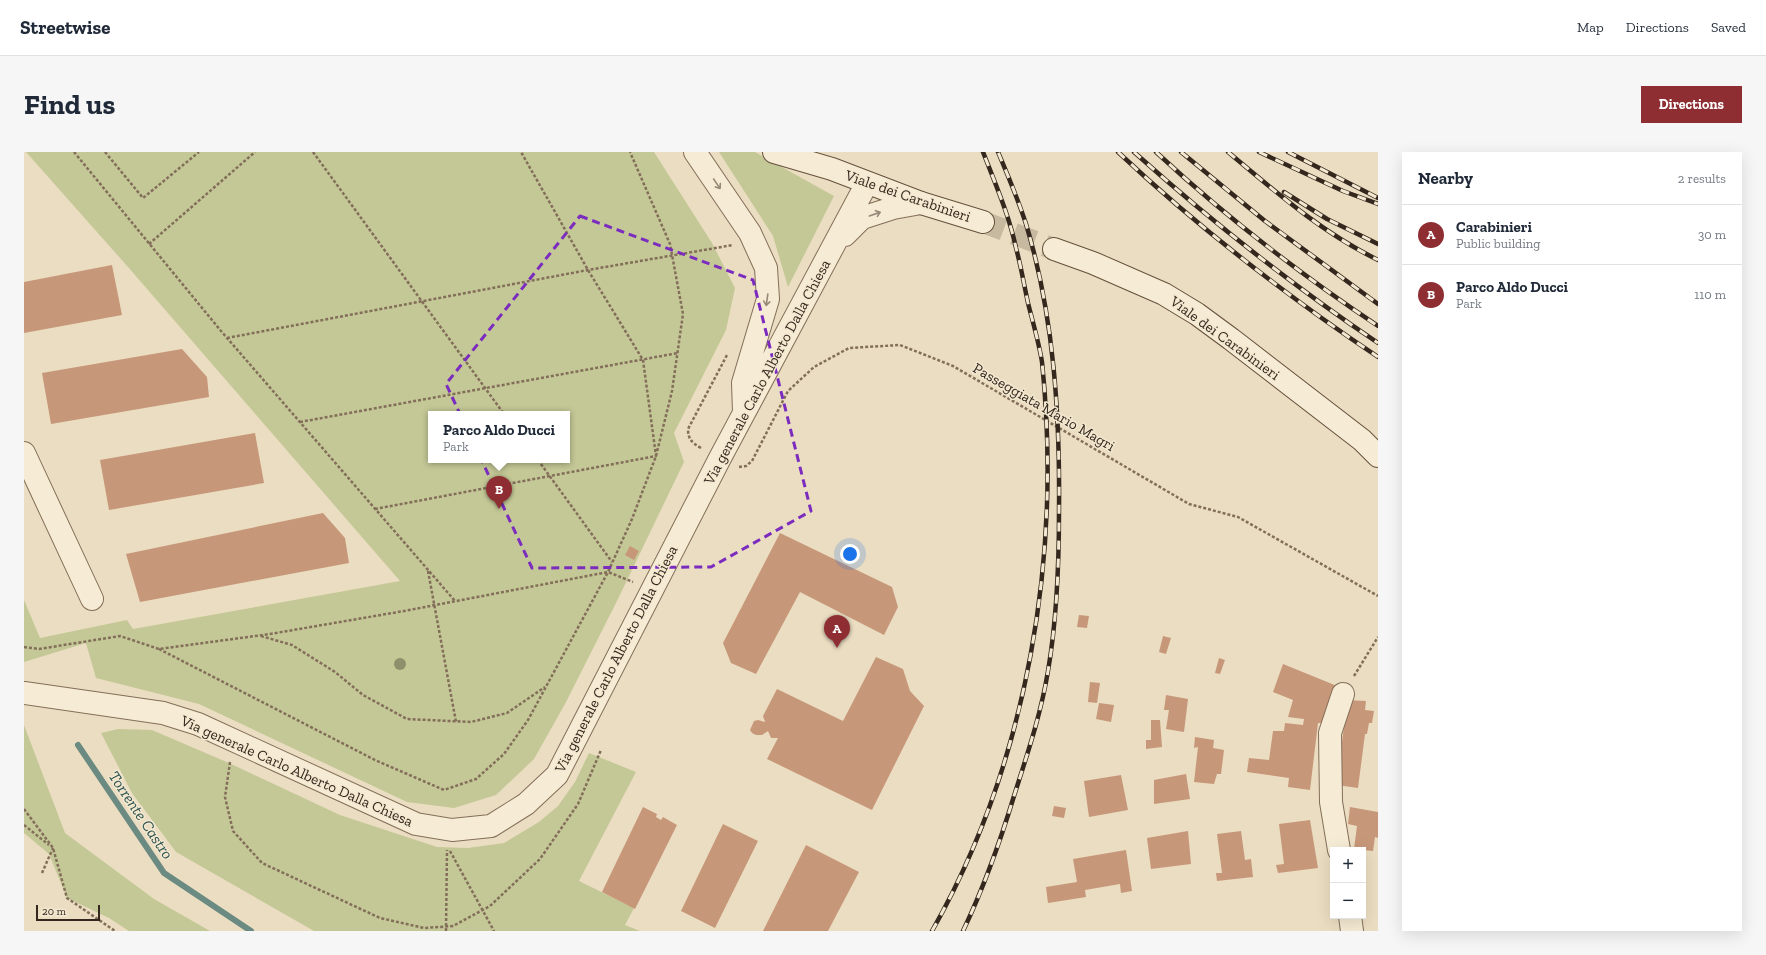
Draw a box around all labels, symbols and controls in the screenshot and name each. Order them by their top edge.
text: Streetwise [20,16,110,39]
text: Map [1577,19,1604,36]
text: Directions [1626,19,1689,36]
text: Saved [1711,19,1746,36]
button: Directions [1641,86,1742,123]
text: Find us [24,88,115,121]
street label: Viale dei Carabinieri [842,166,973,226]
text: Nearby [1418,168,1473,188]
text: 2 results [1678,171,1726,186]
one-way arrow [713,178,721,189]
one-way arrow [869,210,882,217]
text: Carabinieri [1456,218,1532,236]
text: A [1427,227,1435,242]
text: 30 m [1698,227,1726,242]
text: Public building [1456,236,1540,251]
street label: Via generale Carlo Alberto Dalla Chiesa [699,256,834,488]
text: Parco Aldo Ducci [1456,278,1568,296]
text: B [1427,287,1435,302]
text: 110 m [1694,287,1726,302]
street label: Viale dei Carabinieri [1166,292,1283,384]
one-way arrow [763,294,771,307]
text: Park [1456,296,1482,311]
street label: Passeggiata Mario Magri [970,359,1118,455]
popup [428,411,570,463]
text: Parco Aldo Ducci [443,421,555,439]
text: Park [443,439,469,454]
pin: B [486,476,512,509]
street label: Via generale Carlo Alberto Dalla Chiesa [550,543,681,776]
your location [840,544,860,564]
pin: A [824,615,850,648]
street label: Via generale Carlo Alberto Dalla Chiesa [177,711,416,831]
water label: Torrente Castro [105,767,177,863]
map controls [1330,847,1366,919]
button: + [1330,847,1366,883]
button: − [1330,883,1366,919]
scale bar [36,903,100,922]
text: 20 m [42,905,66,918]

